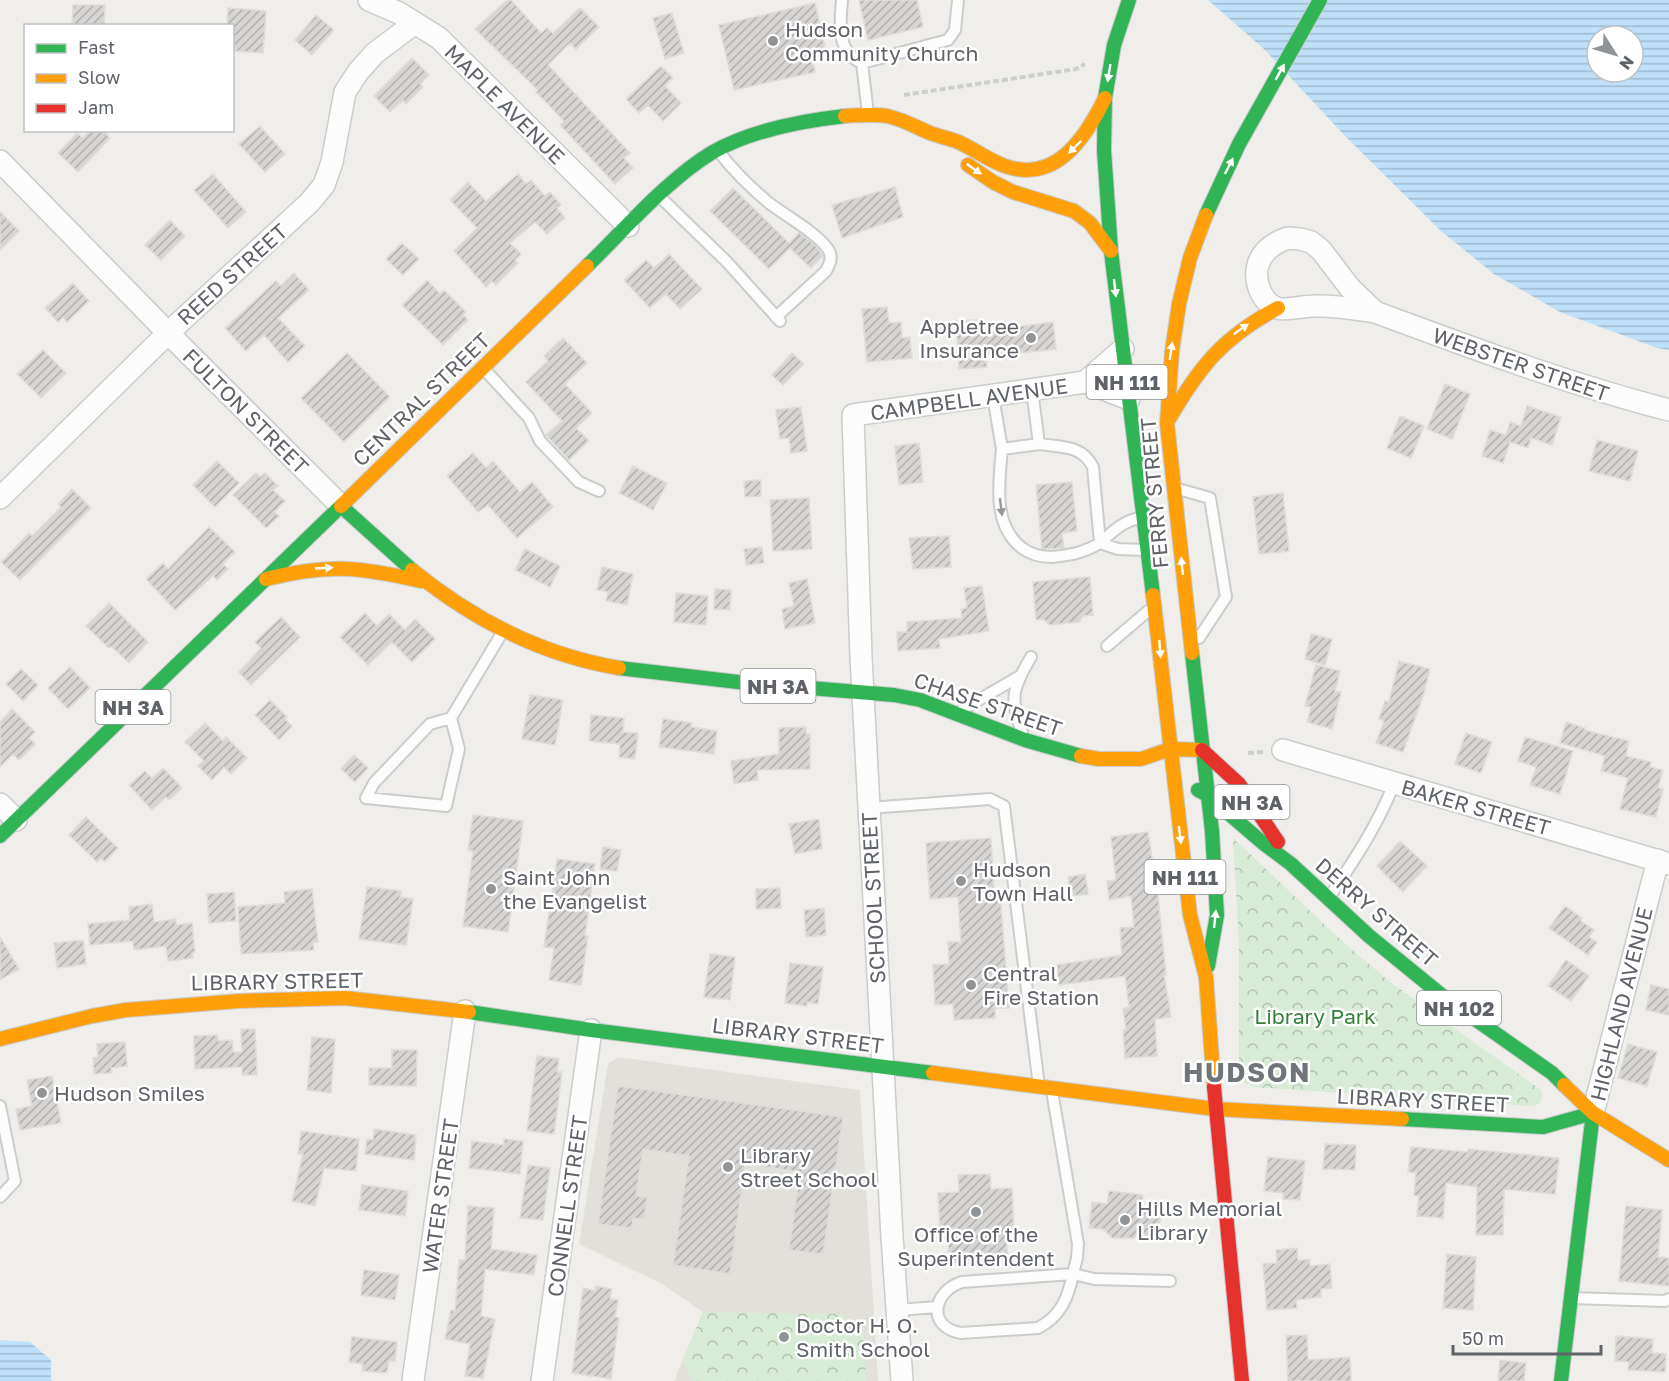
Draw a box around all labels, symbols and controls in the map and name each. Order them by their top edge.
place label: Hudson Community Church [785,16,978,66]
legend [24,24,234,132]
north arrow [1585,24,1645,84]
marker: Hudson Community Church [766,34,780,48]
text: Fast [78,36,115,58]
street label: MAPLE AVENUE [440,39,570,169]
text: N [1615,52,1639,74]
one-way arrow [1275,63,1285,80]
one-way arrow [1104,64,1113,83]
text: Slow [78,66,121,88]
text: Jam [78,96,114,118]
one-way arrow [1068,140,1082,154]
one-way arrow [1223,157,1233,175]
one-way arrow [965,163,981,175]
street label: REED STREET [172,218,292,330]
one-way arrow [1111,279,1120,298]
place label: Appletree Insurance [919,313,1019,363]
street label: WEBSTER STREET [1429,322,1613,406]
one-way arrow [1234,323,1249,335]
street label: CENTRAL STREET [347,327,495,471]
marker: Appletree Insurance [1024,331,1038,345]
one-way arrow [1167,342,1176,361]
street label: FULTON STREET [178,343,314,479]
road number: NH 111 [1086,365,1168,399]
street label: CAMPBELL AVENUE [869,372,1069,426]
street label: FERRY STREET [1134,416,1174,570]
one-way arrow [996,498,1006,517]
one-way arrow [1177,557,1186,576]
one-way arrow [314,563,333,572]
one-way arrow [1155,639,1165,658]
street label: CHASE STREET [910,666,1066,742]
road number: NH 3A [740,669,816,703]
road number: NH 3A [96,690,170,724]
street label: BAKER STREET [1398,773,1554,841]
road number: NH 3A [1214,785,1290,819]
street label: SCHOOL STREET [856,812,890,984]
one-way arrow [1175,825,1185,844]
street label: DERRY STREET [1311,852,1443,972]
place label: Hudson Town Hall [973,856,1073,906]
road number: NH 111 [1144,860,1226,894]
place label: Saint John the Evangelist [503,864,647,914]
marker: Hudson Town Hall [954,874,968,888]
marker: Saint John the Evangelist [484,882,498,896]
street label: HIGHLAND AVENUE [1584,904,1658,1104]
one-way arrow [1210,909,1220,928]
place label: Central Fire Station [983,960,1099,1010]
street label: LIBRARY STREET [190,966,364,996]
marker: Central Fire Station [964,978,978,992]
road number: NH 102 [1417,991,1501,1025]
park label: Library Park [1254,1003,1376,1029]
street label: LIBRARY STREET [711,1012,885,1058]
district label: HUDSON [1183,1056,1311,1088]
place label: Hudson Smiles [54,1080,205,1106]
street label: LIBRARY STREET [1336,1082,1510,1118]
marker: Hudson Smiles [35,1086,49,1100]
street label: CONNELL STREET [541,1114,593,1298]
street label: WATER STREET [416,1117,464,1275]
place label: Library Street School [740,1142,877,1192]
marker: Library Street School [721,1160,735,1174]
place label: Hills Memorial Library [1137,1195,1282,1245]
marker: Office of the Superintendent [969,1205,983,1219]
marker: Hills Memorial Library [1118,1213,1132,1227]
place label: Office of the Superintendent [897,1221,1055,1271]
place label: Doctor H. O. Smith School [796,1312,930,1362]
scale bar [1453,1318,1602,1356]
text: 50 m [1462,1327,1504,1349]
marker: Doctor H. O. Smith School [777,1330,791,1344]

